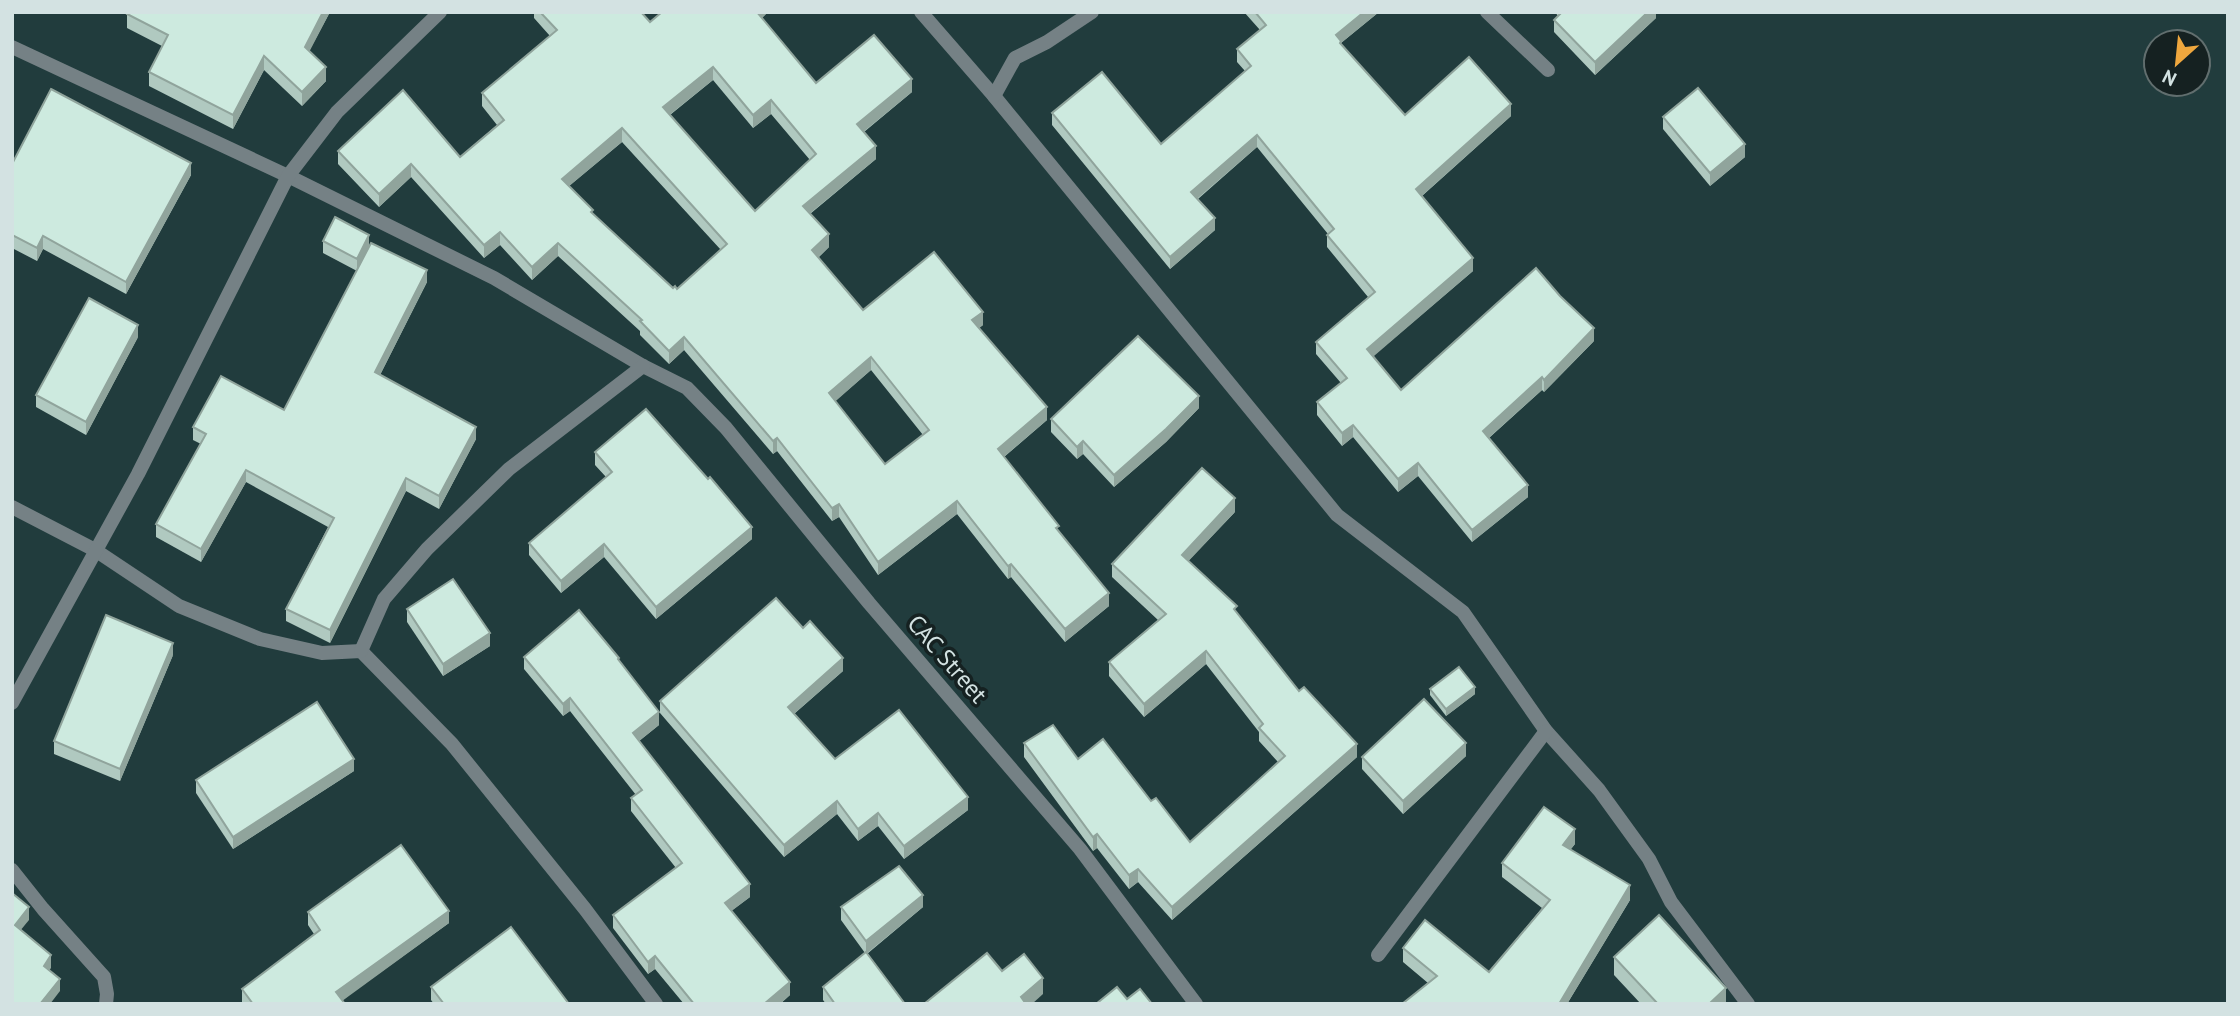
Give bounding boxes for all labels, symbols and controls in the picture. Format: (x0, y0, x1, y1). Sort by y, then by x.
north arrow (2142, 28, 2212, 98)
text: N (2158, 65, 2180, 92)
street label: CAC Street (901, 608, 994, 709)

